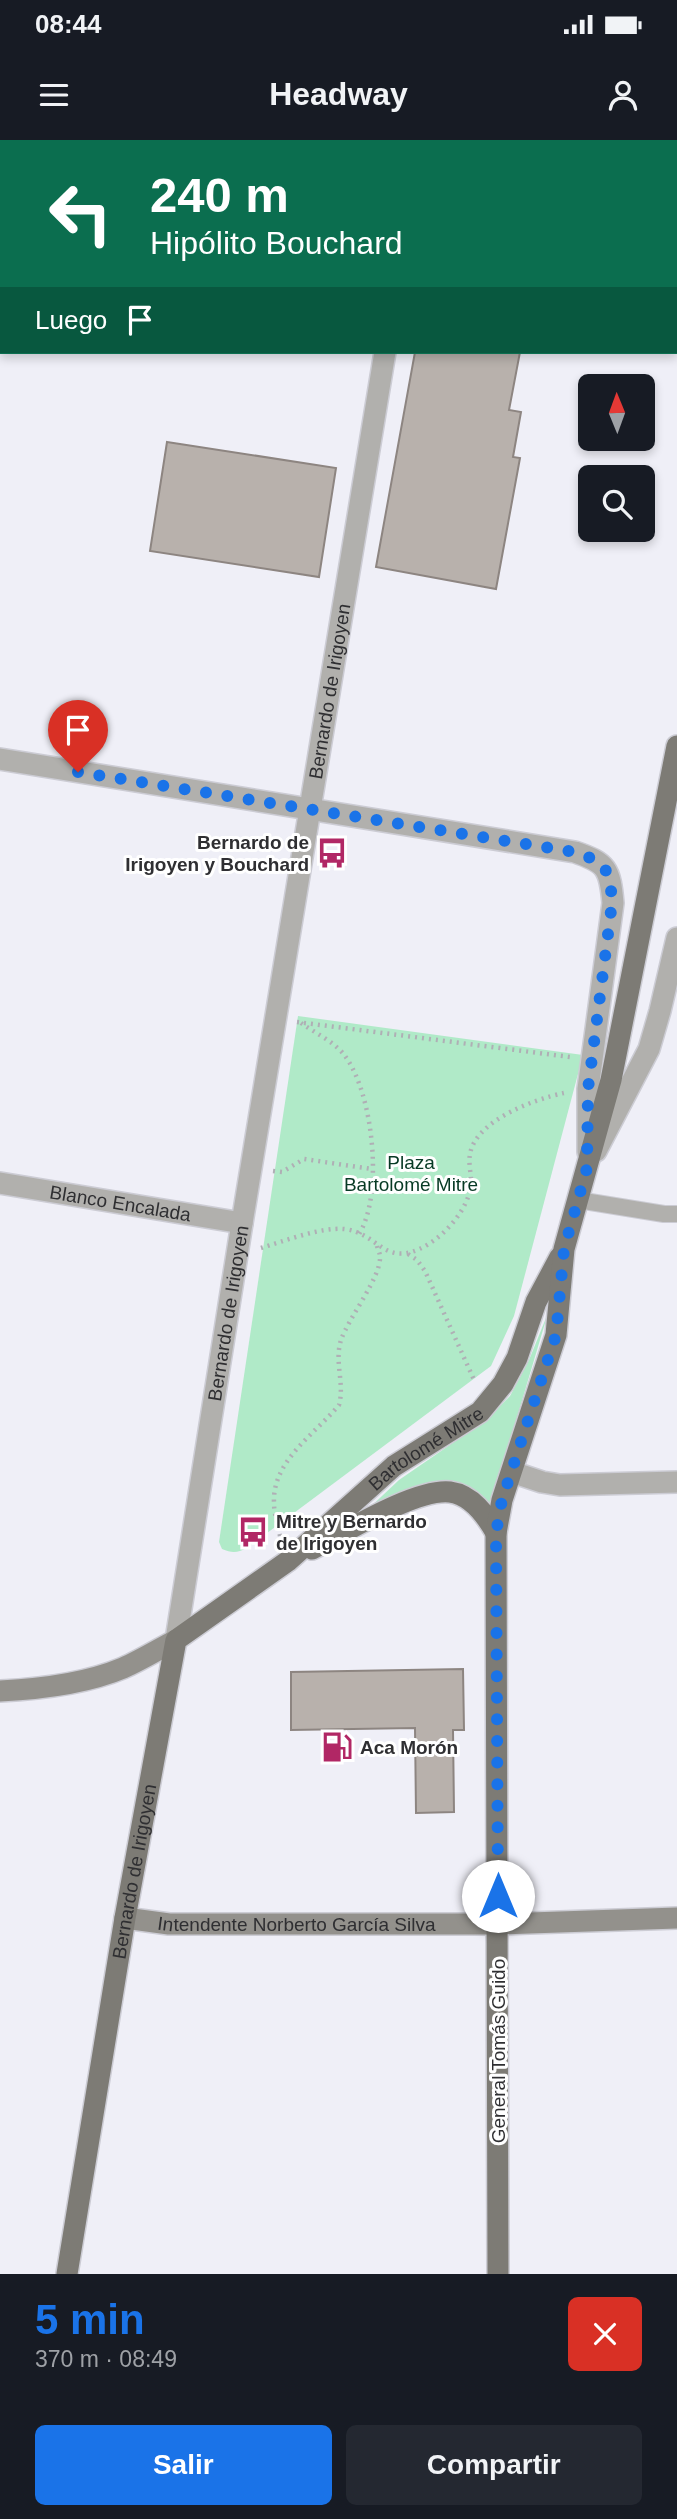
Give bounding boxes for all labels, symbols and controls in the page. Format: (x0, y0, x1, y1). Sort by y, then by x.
text: 08:44 (35, 9, 102, 39)
icon: menu (35, 76, 73, 114)
text: Headway (269, 76, 408, 112)
icon: person (604, 76, 642, 114)
icon: left (35, 168, 126, 259)
text: 240 m (150, 168, 289, 222)
text: Hipólito Bouchard (150, 225, 403, 261)
icon: arrive (121, 301, 159, 339)
text: Luego (35, 305, 107, 335)
north arrow (578, 374, 654, 452)
map controls (578, 374, 655, 542)
button: search (578, 465, 655, 542)
street label: Bernardo de Irigoyen (305, 602, 355, 781)
pin (48, 700, 108, 772)
icon: arrive (59, 711, 97, 749)
place label: Bernardo de Irigoyen y Bouchard (125, 832, 309, 875)
bus stop icon: Bernardo de Irigoyen y Bouchard (315, 836, 349, 870)
park label: Plaza Bartolomé Mitre (344, 1152, 478, 1195)
street label: Blanco Encalada (48, 1181, 193, 1225)
street label: Bernardo de Irigoyen (204, 1224, 252, 1403)
street label: Bartolomé Mitre (364, 1403, 487, 1495)
place label: Mitre y Bernardo de Irigoyen (276, 1511, 427, 1554)
bus stop icon: Mitre y Bernardo de Irigoyen (236, 1515, 270, 1549)
fuel station icon: Aca Morón (320, 1730, 354, 1764)
place label: Aca Morón (360, 1737, 458, 1758)
street label: Bernardo de Irigoyen (108, 1782, 160, 1961)
position arrow (461, 1859, 535, 1933)
street label: Intendente Norberto García Silva (156, 1913, 436, 1936)
street label: General Tomás Guido (488, 1959, 509, 2143)
text: 5 min (35, 2296, 145, 2343)
button: close (568, 2297, 642, 2371)
text: 370 m · 08:49 (35, 2346, 177, 2372)
button: Salir (35, 2425, 332, 2505)
button: Compartir (346, 2425, 642, 2505)

